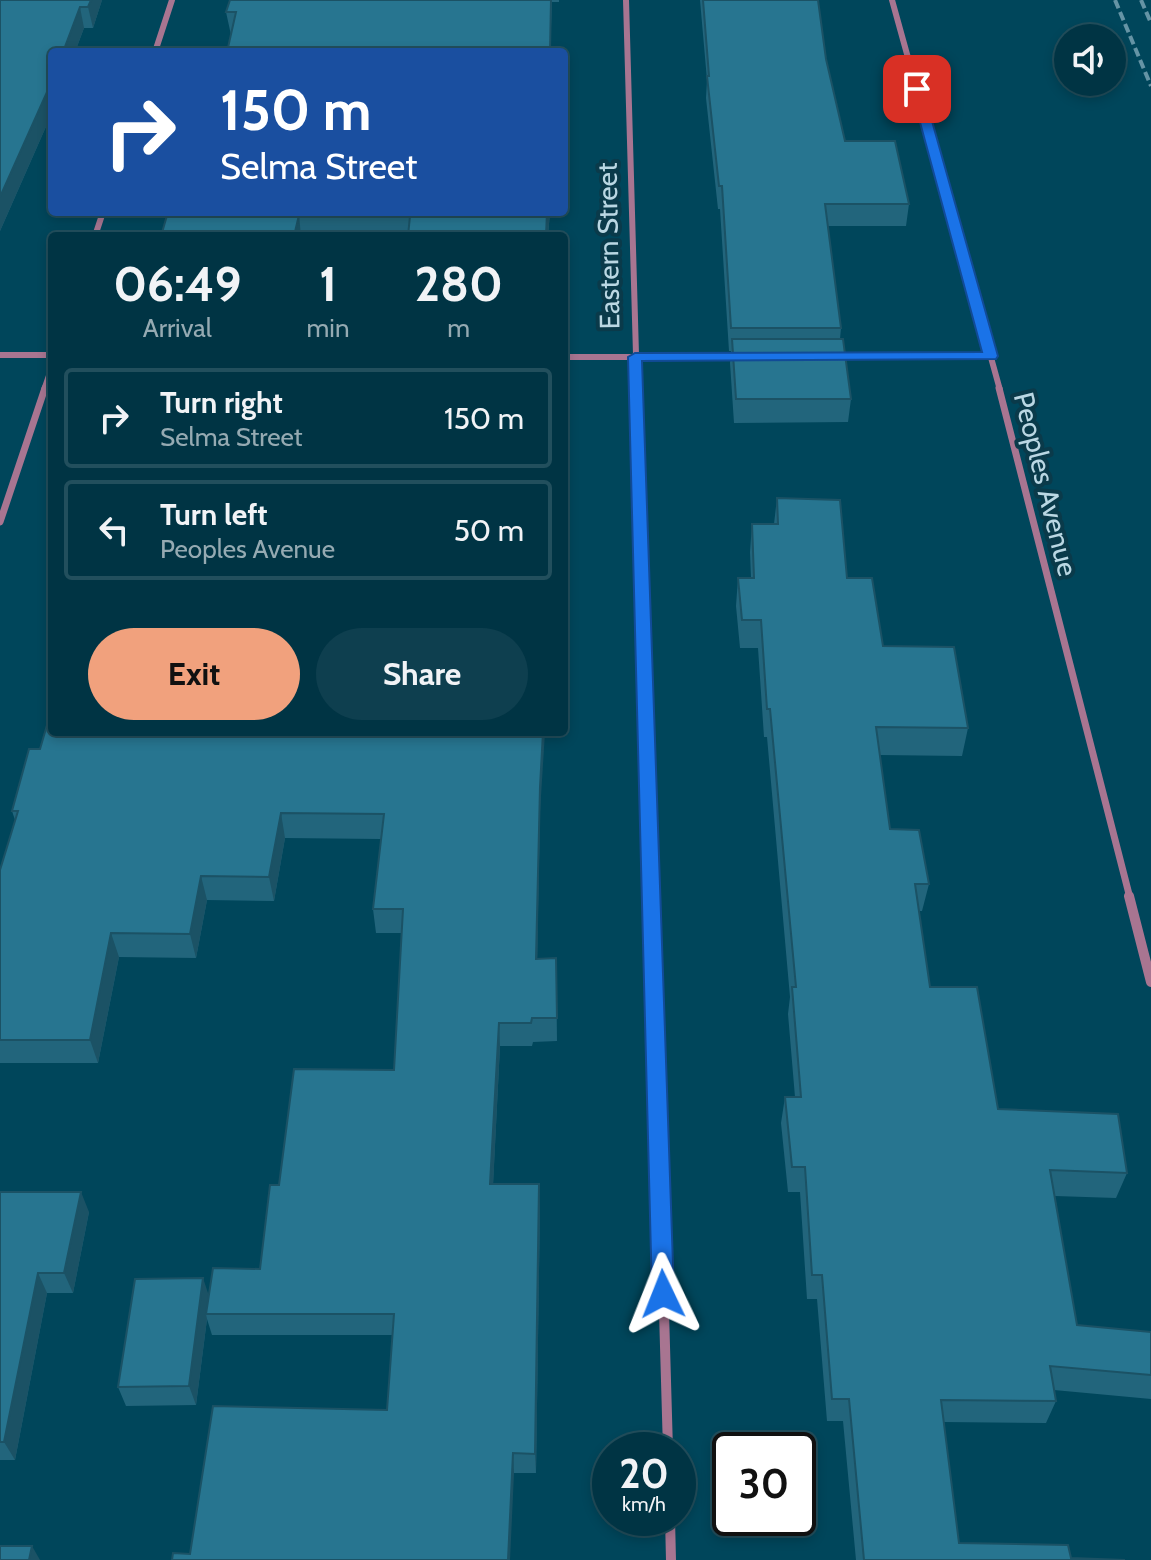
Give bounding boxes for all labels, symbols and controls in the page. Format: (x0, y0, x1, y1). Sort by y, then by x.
map controls (1054, 24, 1126, 96)
button: sound (1054, 24, 1126, 96)
pin (883, 55, 951, 123)
icon: arrive (895, 67, 939, 111)
text: 150 m (220, 76, 372, 144)
icon: right (88, 80, 192, 184)
text: Selma Street (220, 144, 417, 188)
street label: Eastern Street (590, 162, 626, 330)
text: 06:49 (113, 255, 241, 313)
text: 1 (319, 255, 337, 313)
text: 280 (415, 255, 503, 313)
text: Arrival (143, 312, 212, 344)
text: min (307, 312, 349, 344)
text: m (447, 312, 470, 344)
text: Turn right (160, 384, 283, 421)
street label: Peoples Avenue (1007, 388, 1085, 580)
icon: right (92, 396, 136, 440)
text: 150 m (444, 400, 524, 437)
text: Selma Street (160, 421, 303, 453)
text: Turn left (160, 496, 268, 533)
icon: left (92, 508, 136, 552)
text: 50 m (454, 512, 524, 549)
text: Peoples Avenue (160, 533, 335, 565)
button: Exit (88, 628, 300, 720)
button: Share (316, 628, 528, 720)
position arrow (621, 1252, 705, 1336)
speed limit sign: 30 (712, 1432, 816, 1536)
text: 20 (619, 1449, 669, 1498)
text: km/h (622, 1492, 666, 1516)

